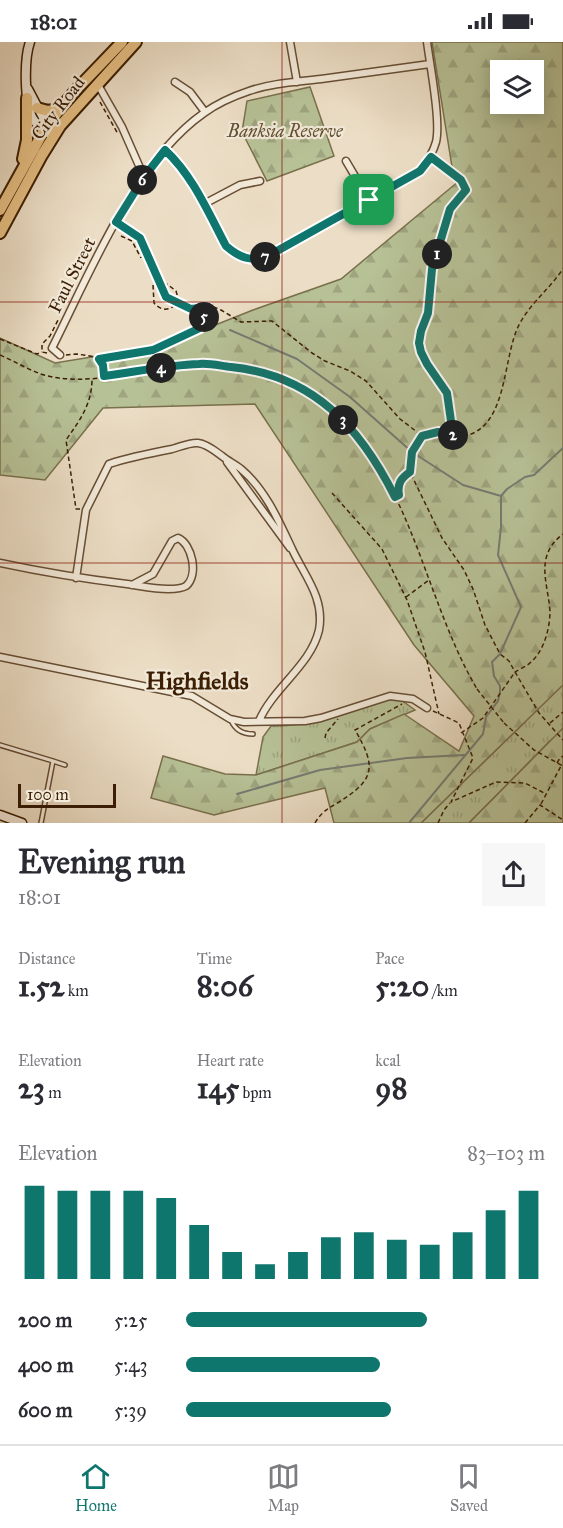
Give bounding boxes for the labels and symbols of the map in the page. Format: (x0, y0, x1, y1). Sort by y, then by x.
street label: City Road (26, 72, 90, 144)
park label: Banksia Reserve (226, 120, 344, 142)
pin: 6 (127, 165, 157, 195)
pin (343, 174, 394, 225)
street label: Faul Street (44, 233, 101, 317)
pin: 1 (422, 239, 452, 269)
pin: 7 (250, 242, 280, 272)
pin: 5 (189, 302, 219, 332)
pin: 4 (146, 353, 176, 383)
pin: 3 (328, 405, 358, 435)
pin: 2 (438, 420, 468, 450)
district label: Highfields (145, 666, 249, 696)
scale bar (18, 781, 116, 808)

